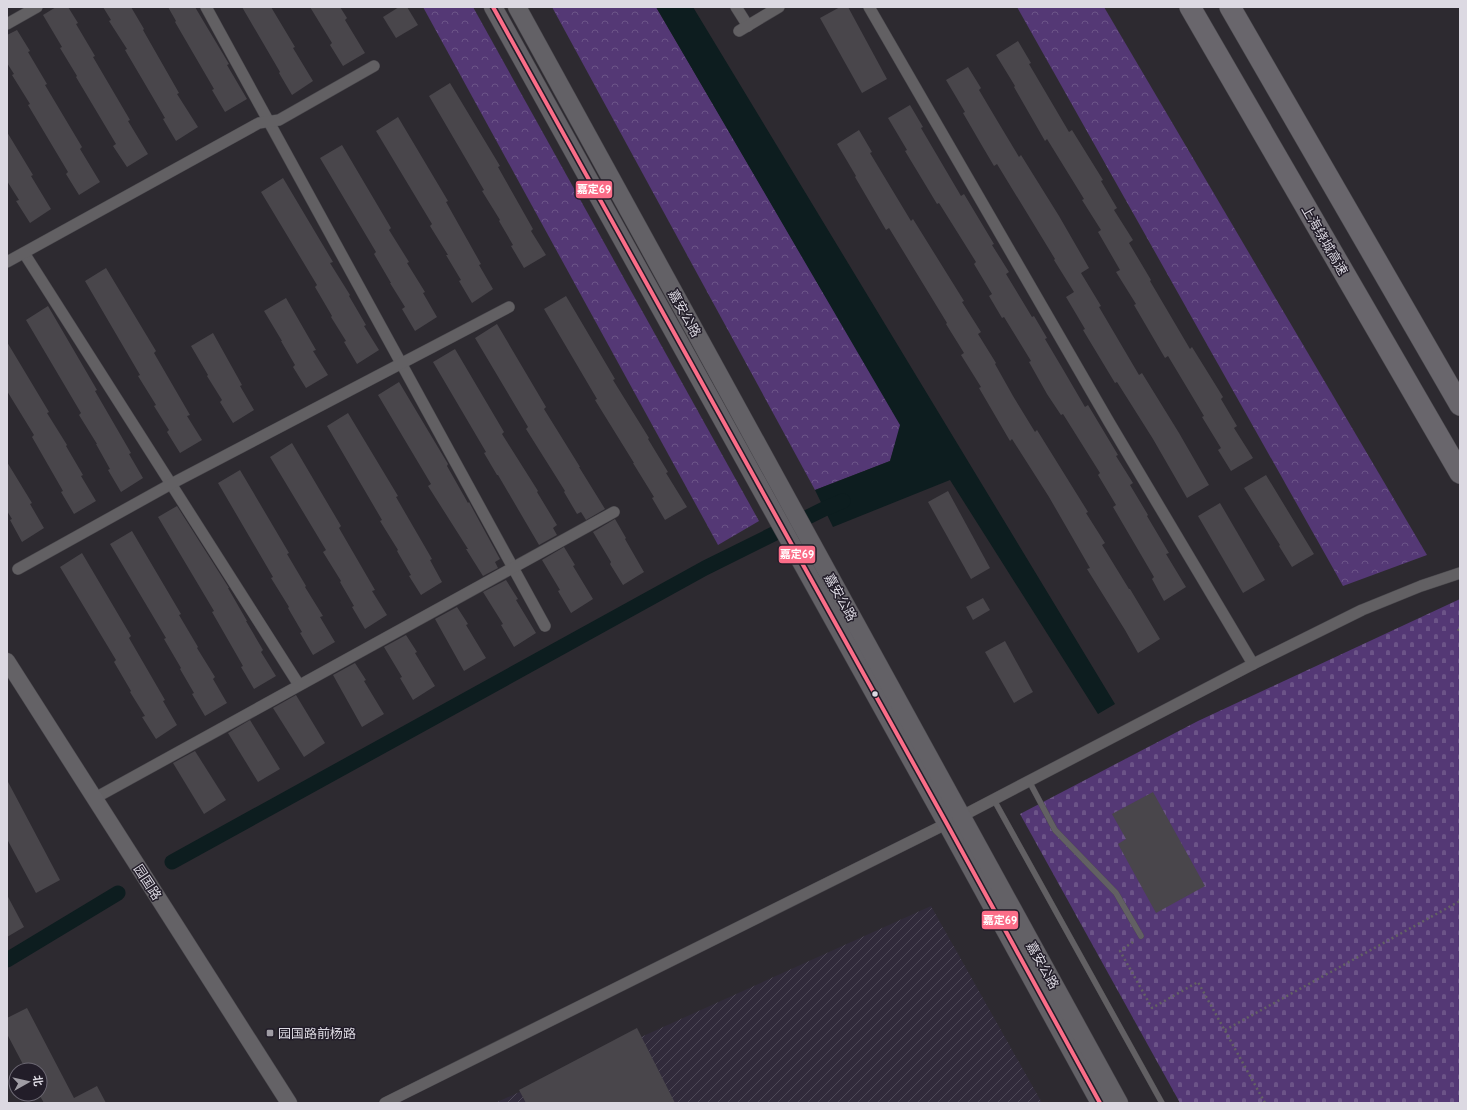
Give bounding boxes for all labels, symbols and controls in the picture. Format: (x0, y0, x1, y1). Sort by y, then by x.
line badge: 嘉定69 (575, 180, 613, 199)
text: 嘉定69 (577, 182, 611, 196)
street label: 上海绕城高速 (1299, 202, 1351, 278)
street label: 嘉安公路 (665, 286, 705, 340)
line badge: 嘉定69 (778, 545, 816, 564)
text: 嘉定69 (780, 547, 814, 561)
street label: 嘉安公路 (821, 570, 861, 624)
unlabelled marker (870, 689, 880, 699)
street label: 园国路 (131, 861, 165, 903)
line badge: 嘉定69 (981, 910, 1019, 930)
text: 嘉定69 (983, 913, 1017, 927)
street label: 嘉安公路 (1023, 938, 1063, 992)
place label: 园国路前杨路 (278, 1025, 356, 1041)
marker: 园国路前杨路 (265, 1028, 275, 1038)
north arrow (8, 1062, 48, 1102)
text: 北 (30, 1074, 46, 1087)

